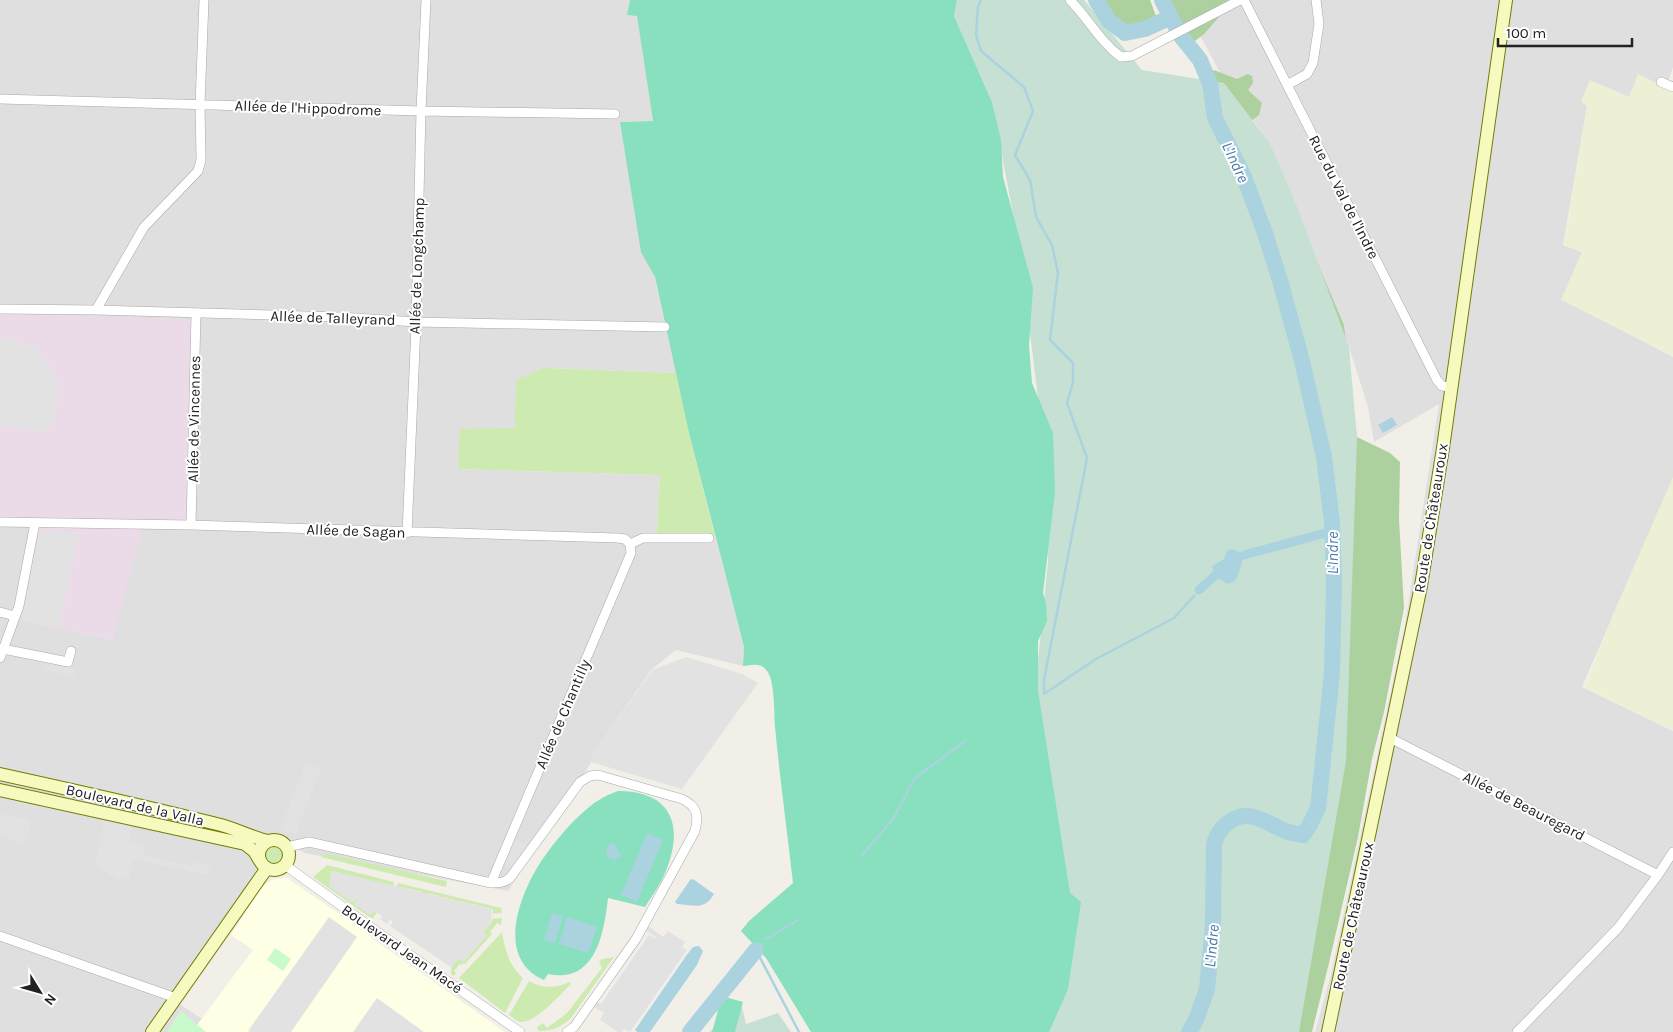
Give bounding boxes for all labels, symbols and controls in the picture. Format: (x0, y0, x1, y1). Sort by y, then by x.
scale bar (1498, 15, 1632, 47)
text: 100 m (1506, 24, 1546, 42)
street label: Allée de l'Hippodrome (234, 96, 382, 120)
street label: Rue du Val de l'Indre (1305, 132, 1383, 262)
water label: L'Indre (1218, 139, 1253, 186)
street label: Allée de Longchamp (406, 197, 428, 335)
street label: Allée de Talleyrand (270, 307, 396, 329)
street label: Allée de Vincennes (184, 355, 204, 483)
street label: Route de Châteauroux (1410, 442, 1452, 594)
street label: Allée de Sagan (306, 520, 406, 542)
water label: L'Indre (1323, 531, 1342, 574)
street label: Allée de Chantilly (532, 657, 594, 771)
street label: Allée de Beauregard (1460, 767, 1588, 845)
street label: Boulevard de la Valla (64, 780, 206, 830)
street label: Route de Châteauroux (1328, 840, 1378, 992)
street label: Boulevard Jean Macé (338, 901, 466, 997)
water label: L'Indre (1200, 923, 1223, 968)
north arrow (15, 967, 65, 1017)
text: N (40, 990, 60, 1009)

